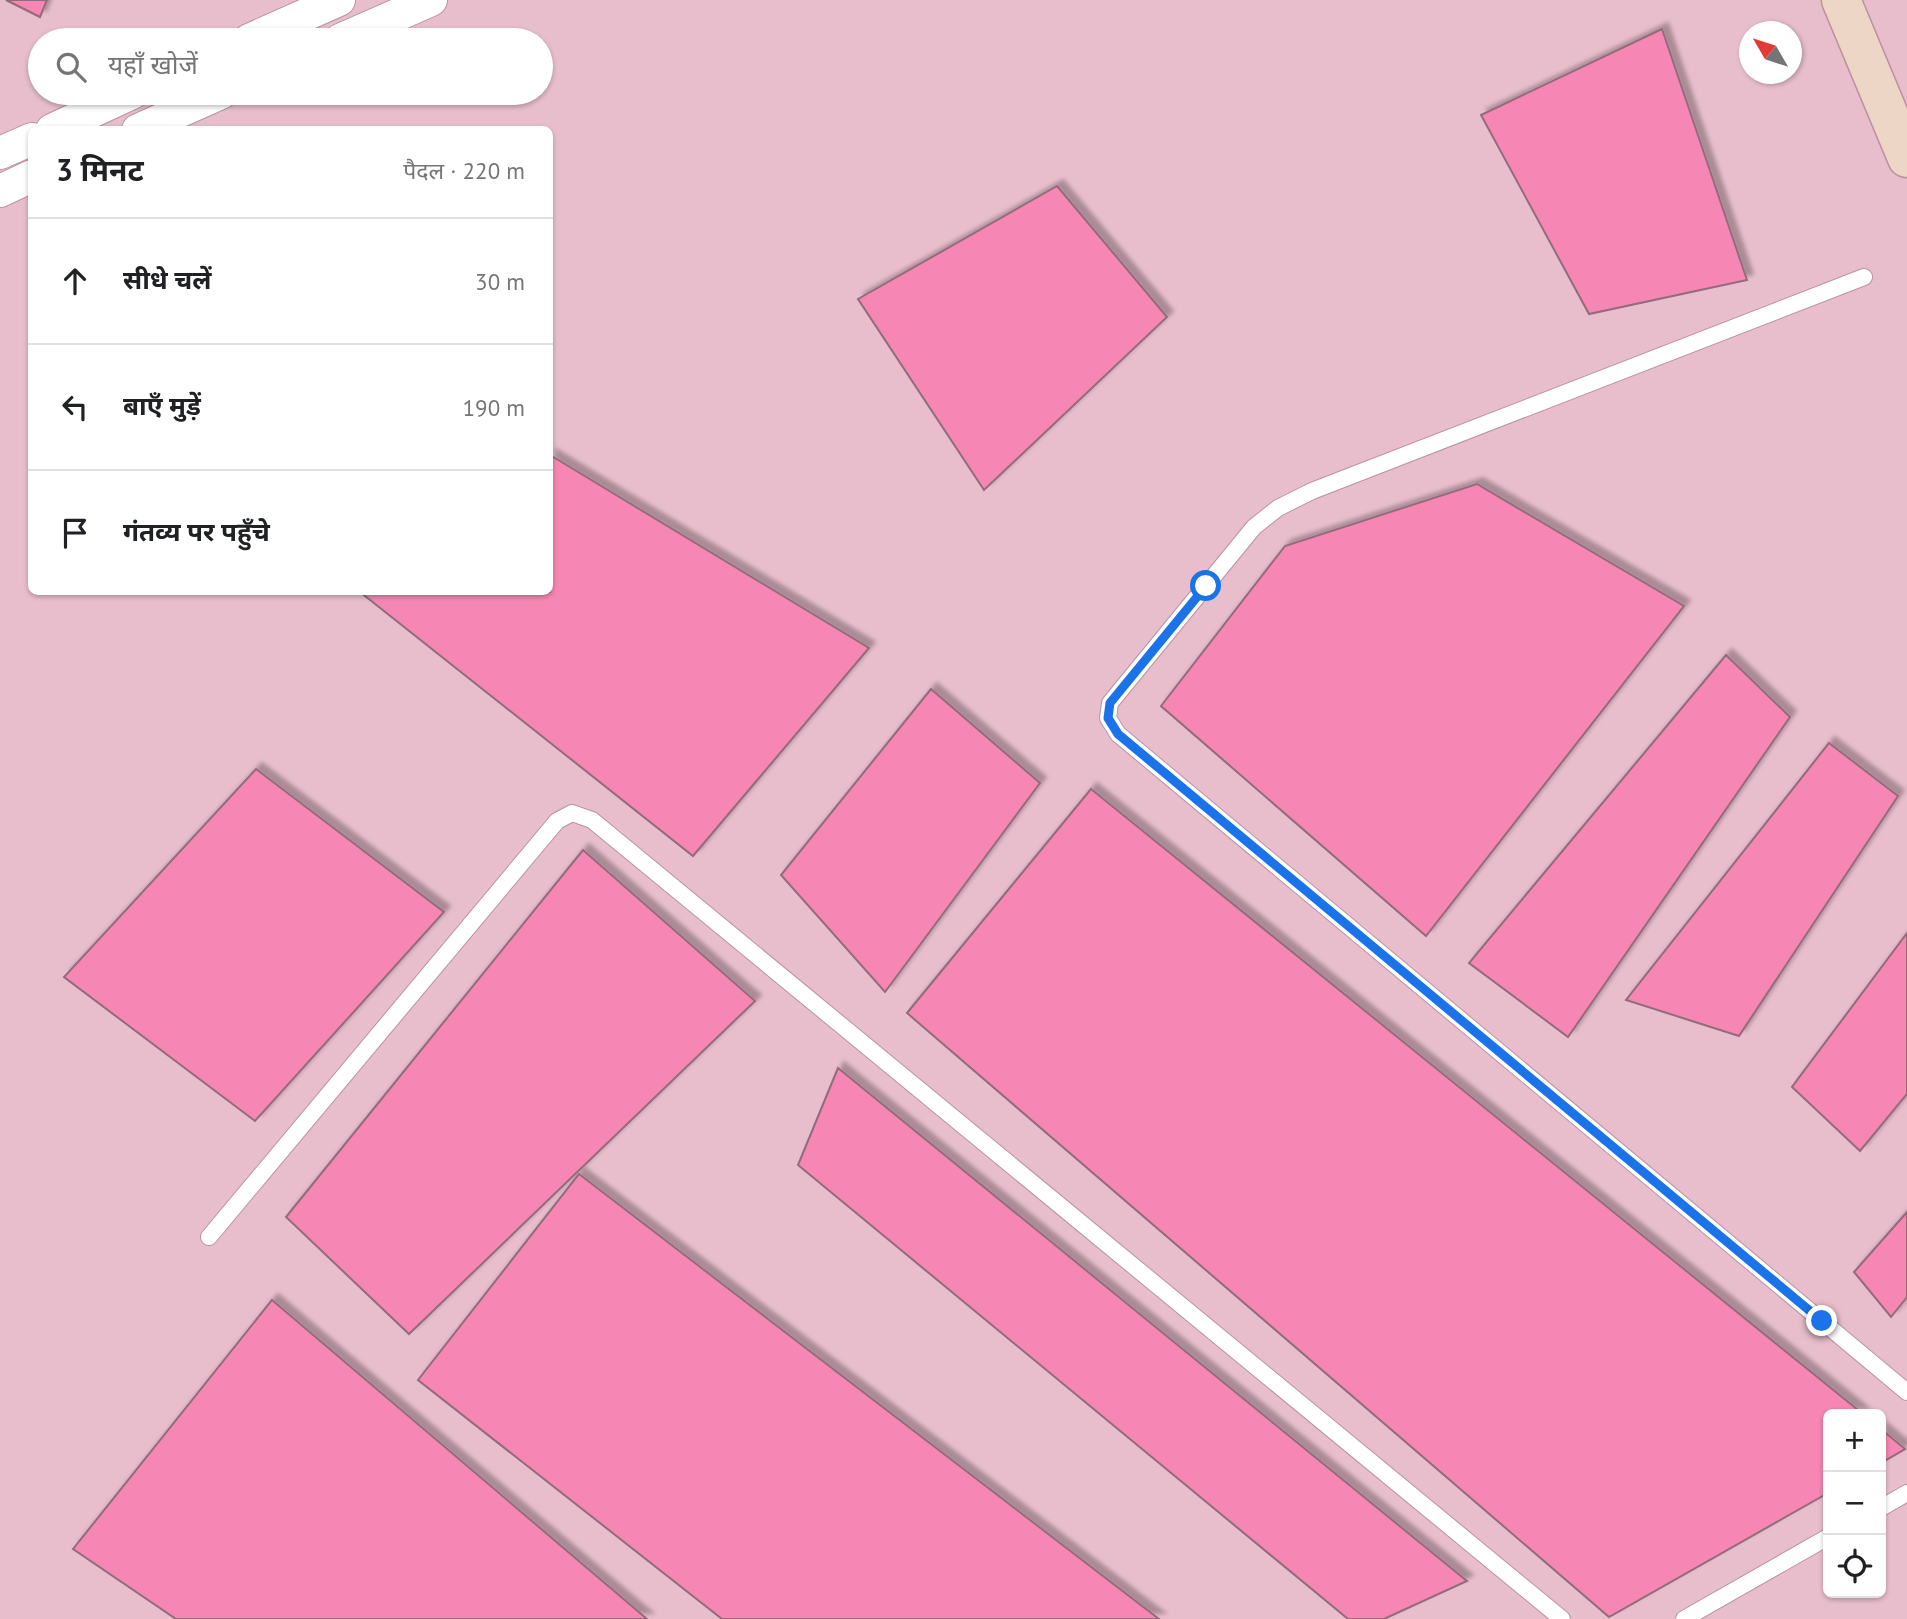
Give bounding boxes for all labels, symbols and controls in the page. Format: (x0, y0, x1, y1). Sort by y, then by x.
north arrow (1739, 21, 1802, 84)
search box (28, 28, 553, 105)
icon: search (52, 48, 90, 86)
text: यहाँ खोजें (108, 48, 198, 81)
text: 3 मिनट (56, 150, 144, 189)
text: पैदल · 220 m (403, 156, 525, 185)
icon: ahead (56, 262, 94, 300)
text: सीधे चलें (123, 263, 212, 296)
text: 30 m (475, 267, 525, 296)
icon: left (56, 388, 94, 426)
text: बाएँ मुड़ें (123, 389, 201, 422)
text: 190 m (463, 393, 525, 422)
icon: arrive (56, 514, 94, 552)
text: गंतव्य पर पहुँचे (123, 515, 270, 548)
route start (1190, 570, 1221, 601)
route end (1806, 1305, 1837, 1336)
map controls (1823, 1409, 1886, 1598)
button: + (1823, 1409, 1886, 1472)
button: − (1823, 1472, 1886, 1535)
button: locate (1823, 1535, 1886, 1598)

